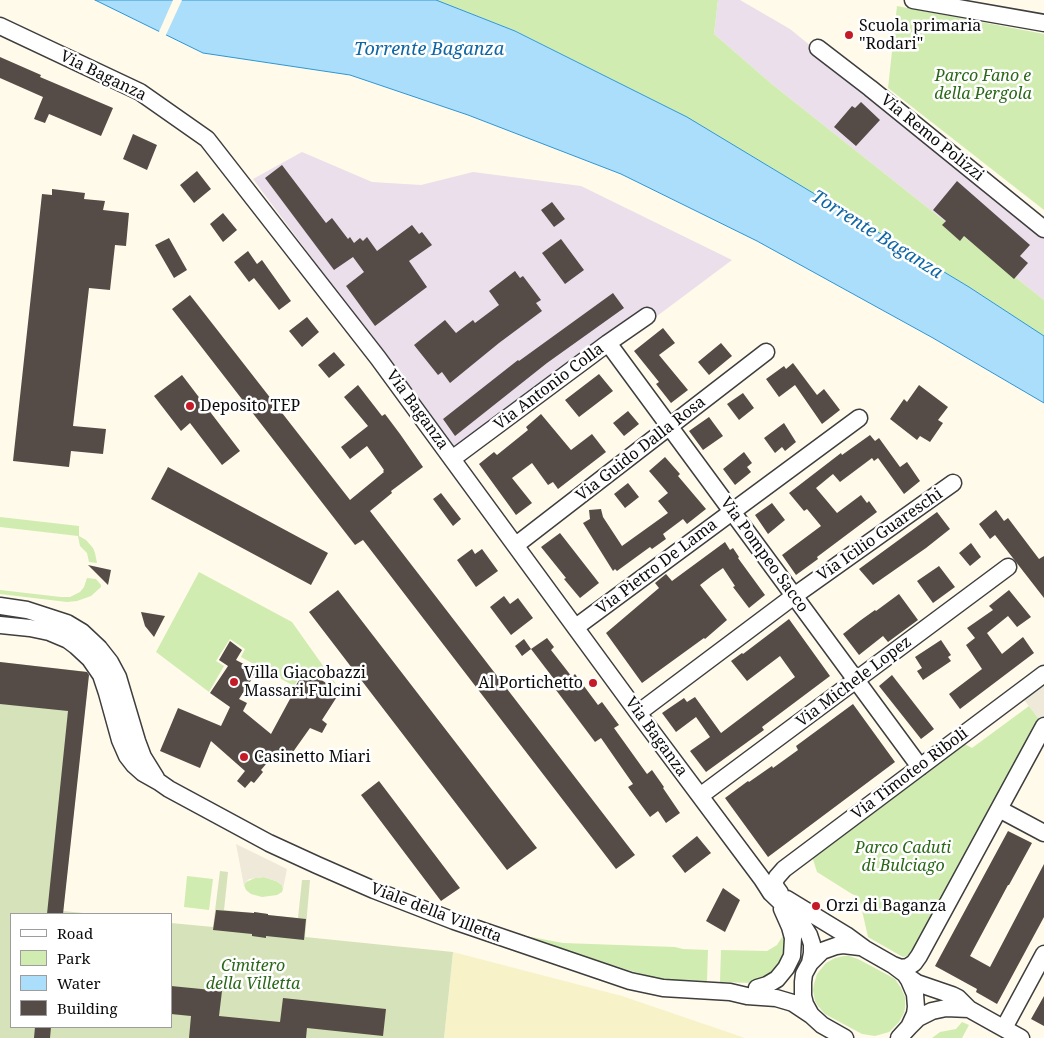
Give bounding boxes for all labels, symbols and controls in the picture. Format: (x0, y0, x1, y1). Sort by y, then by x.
place label: Scuola primaria "Rodari" (859, 16, 981, 54)
marker: Scuola primaria "Rodari" (843, 29, 855, 41)
water label: Torrente Baganza (354, 39, 504, 61)
street label: Via Baganza (57, 47, 149, 105)
park label: Parco Fano e della Pergola (934, 66, 1032, 104)
street label: Via Remo Polizzi (877, 91, 987, 185)
water label: Torrente Baganza (808, 186, 946, 284)
street label: Via Antonio Colla (490, 340, 608, 434)
street label: Via Baganza (382, 366, 452, 454)
street label: Via Guido Dalla Rosa (573, 393, 709, 505)
place label: Deposito TEP (200, 396, 300, 416)
marker: Deposito TEP (184, 400, 196, 412)
street label: Via Icilio Guareschi (814, 485, 946, 585)
street label: Via Pompeo Sacco (716, 494, 812, 616)
street label: Via Pietro De Lama (593, 515, 721, 619)
street label: Via Michele Lopez (793, 632, 915, 732)
place label: Villa Giacobazzi Massari Fulcini (244, 663, 366, 701)
place label: Al Portichetto (478, 673, 583, 693)
marker: Villa Giacobazzi Massari Fulcini (228, 676, 240, 688)
marker: Al Portichetto (587, 677, 599, 689)
street label: Via Baganza (621, 693, 691, 781)
street label: Via Timoteo Riboli (848, 724, 972, 824)
place label: Casinetto Miari (254, 747, 370, 767)
marker: Casinetto Miari (238, 751, 250, 763)
park label: Parco Caduti di Bulciago (855, 838, 951, 876)
street label: Viale della Villetta (368, 879, 504, 947)
place label: Orzi di Baganza (826, 896, 947, 916)
marker: Orzi di Baganza (810, 900, 822, 912)
legend (10, 913, 172, 1028)
text: Road (57, 923, 93, 943)
text: Park (57, 948, 90, 968)
park label: Cimitero della Villetta (206, 956, 300, 994)
text: Water (57, 973, 100, 993)
text: Building (57, 998, 118, 1018)

